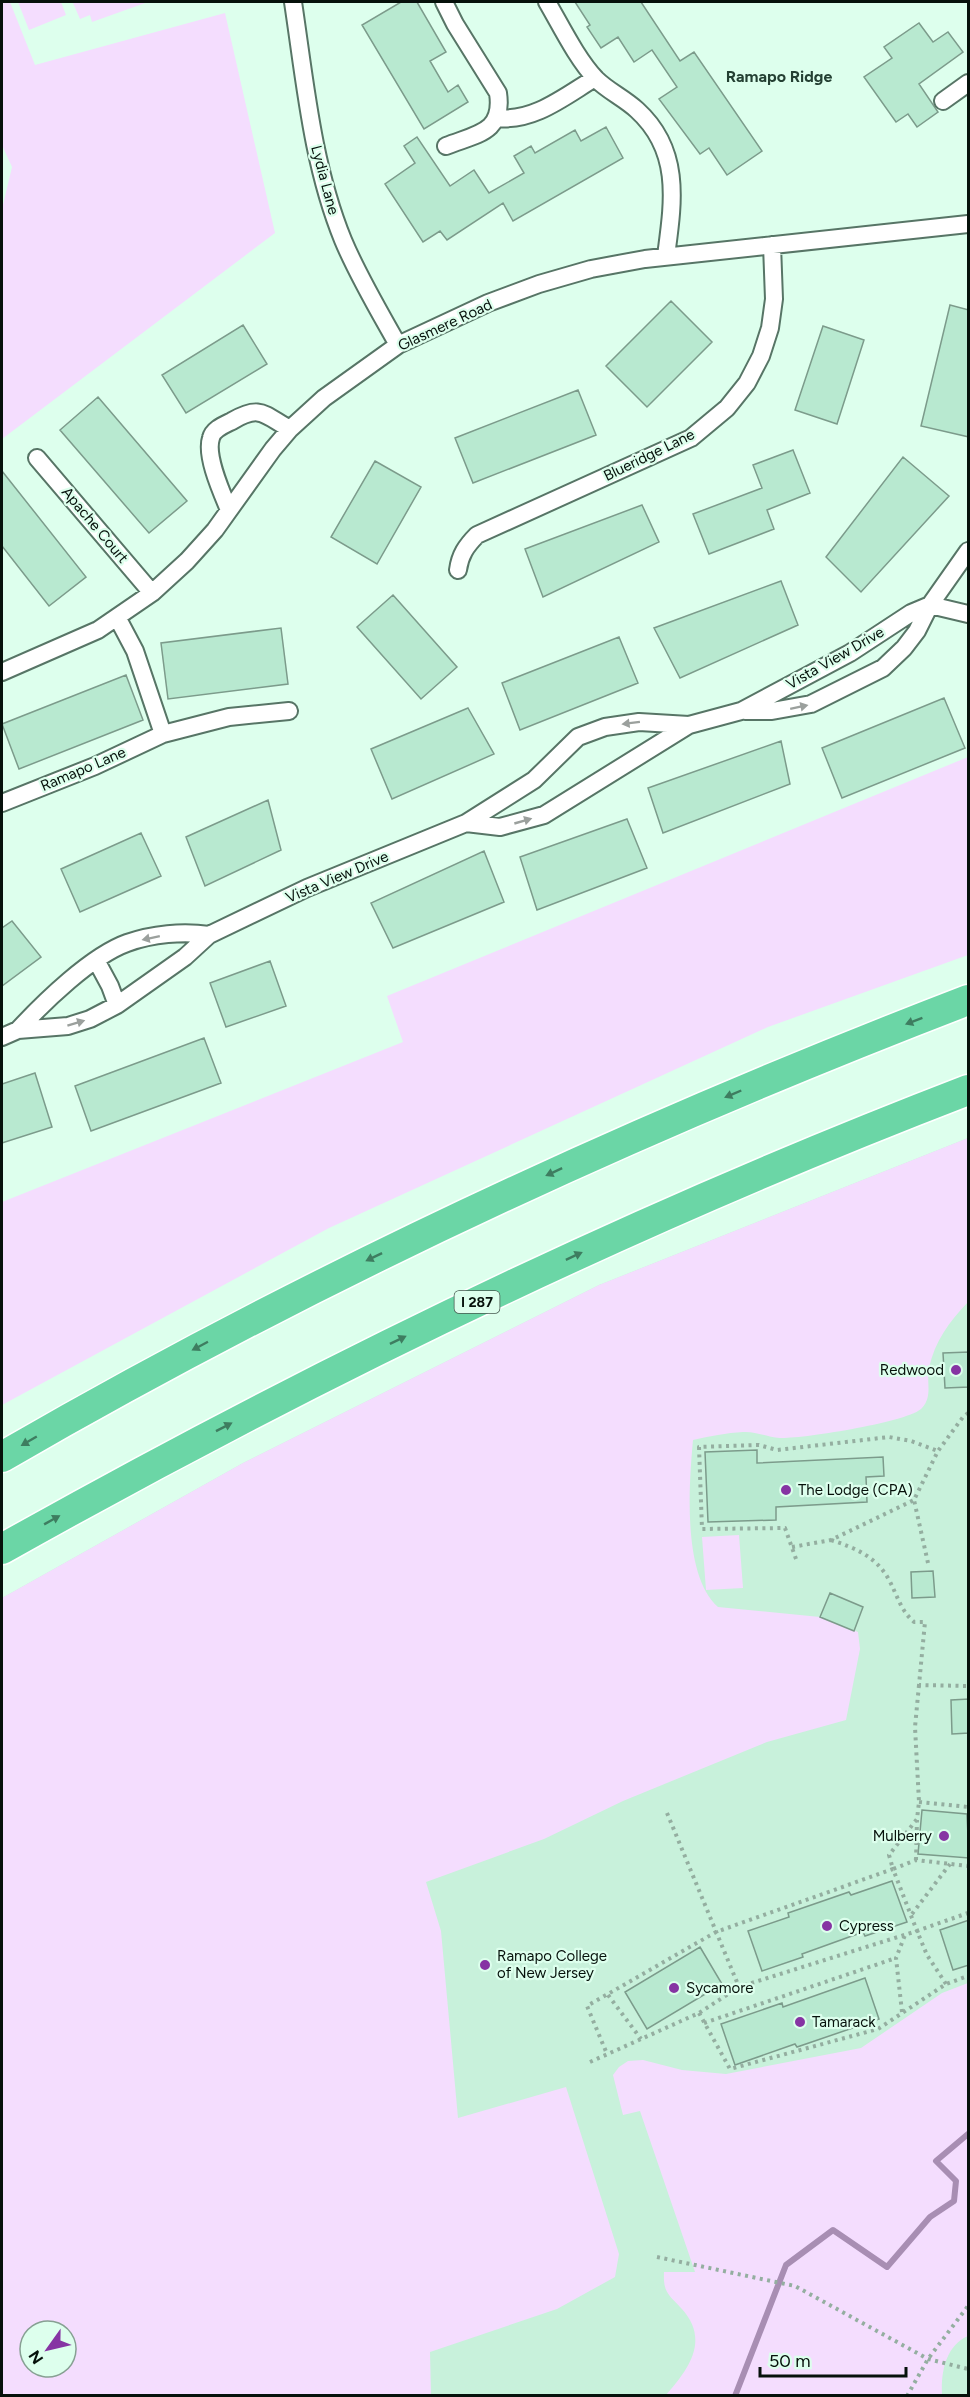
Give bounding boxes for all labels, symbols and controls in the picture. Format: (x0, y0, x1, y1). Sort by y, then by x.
district label: Ramapo Ridge (726, 67, 832, 86)
street label: Lydia Lane (307, 143, 343, 217)
street label: Glasmere Road (395, 295, 495, 355)
street label: Blueridge Lane (601, 425, 697, 485)
street label: Apache Court (58, 483, 132, 567)
street label: Vista View Drive (783, 623, 887, 693)
one-way arrow (790, 701, 808, 711)
one-way arrow (621, 718, 640, 728)
street label: Ramapo Lane (38, 743, 128, 795)
one-way arrow (514, 816, 532, 825)
street label: Vista View Drive (283, 847, 391, 907)
one-way arrow (142, 934, 161, 943)
one-way arrow (905, 1016, 923, 1026)
one-way arrow (67, 1018, 85, 1027)
one-way arrow (724, 1090, 742, 1099)
one-way arrow (546, 1167, 563, 1176)
one-way arrow (566, 1251, 584, 1261)
one-way arrow (365, 1253, 382, 1262)
road number: I 287 (454, 1291, 500, 1313)
one-way arrow (390, 1335, 407, 1344)
one-way arrow (191, 1341, 208, 1351)
place label: Redwood (880, 1361, 944, 1379)
marker: Redwood (949, 1363, 963, 1377)
one-way arrow (216, 1422, 233, 1432)
one-way arrow (21, 1435, 38, 1445)
place label: The Lodge (CPA) (798, 1481, 913, 1499)
marker: The Lodge (CPA) (779, 1483, 793, 1497)
one-way arrow (44, 1515, 61, 1525)
place label: Mulberry (873, 1827, 932, 1845)
marker: Mulberry (937, 1829, 951, 1843)
place label: Cypress (839, 1917, 894, 1935)
marker: Cypress (820, 1919, 834, 1933)
place label: Ramapo College of New Jersey (497, 1947, 607, 1982)
marker: Ramapo College of New Jersey (478, 1958, 492, 1972)
place label: Sycamore (686, 1979, 753, 1997)
marker: Sycamore (667, 1981, 681, 1995)
place label: Tamarack (812, 2013, 876, 2031)
marker: Tamarack (793, 2015, 807, 2029)
north arrow (18, 2319, 78, 2379)
scale bar (760, 2340, 906, 2378)
text: N (25, 2347, 47, 2368)
text: 50 m (769, 2350, 811, 2372)

